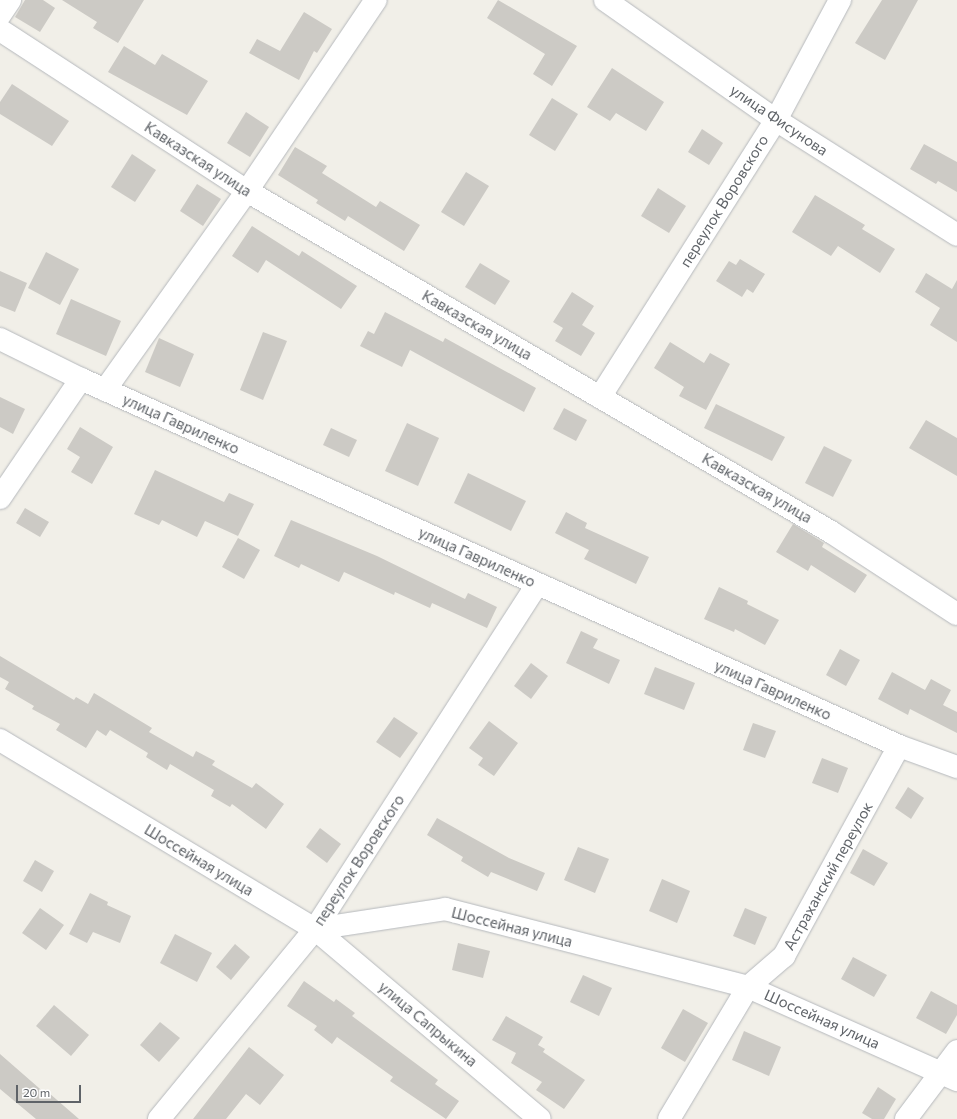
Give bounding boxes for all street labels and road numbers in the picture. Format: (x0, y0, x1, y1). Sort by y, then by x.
street label: улица Фисунова (727, 81, 831, 159)
street label: Кавказская улица (141, 118, 255, 200)
street label: переулок Воровского (676, 132, 772, 270)
street label: Кавказская улица (419, 286, 535, 364)
street label: улица Гавриленко (120, 390, 242, 458)
street label: Кавказская улица (699, 449, 815, 527)
street label: улица Гавриленко (416, 523, 538, 591)
street label: улица Гавриленко (712, 656, 834, 724)
street label: переулок Воровского (310, 791, 408, 929)
street label: Астраханский переулок (780, 799, 876, 953)
street label: Шоссейная улица (141, 820, 257, 900)
street label: Шоссейная улица (450, 903, 574, 951)
street label: улица Сапрыкина (375, 978, 481, 1070)
street label: Шоссейная улица (762, 986, 882, 1052)

